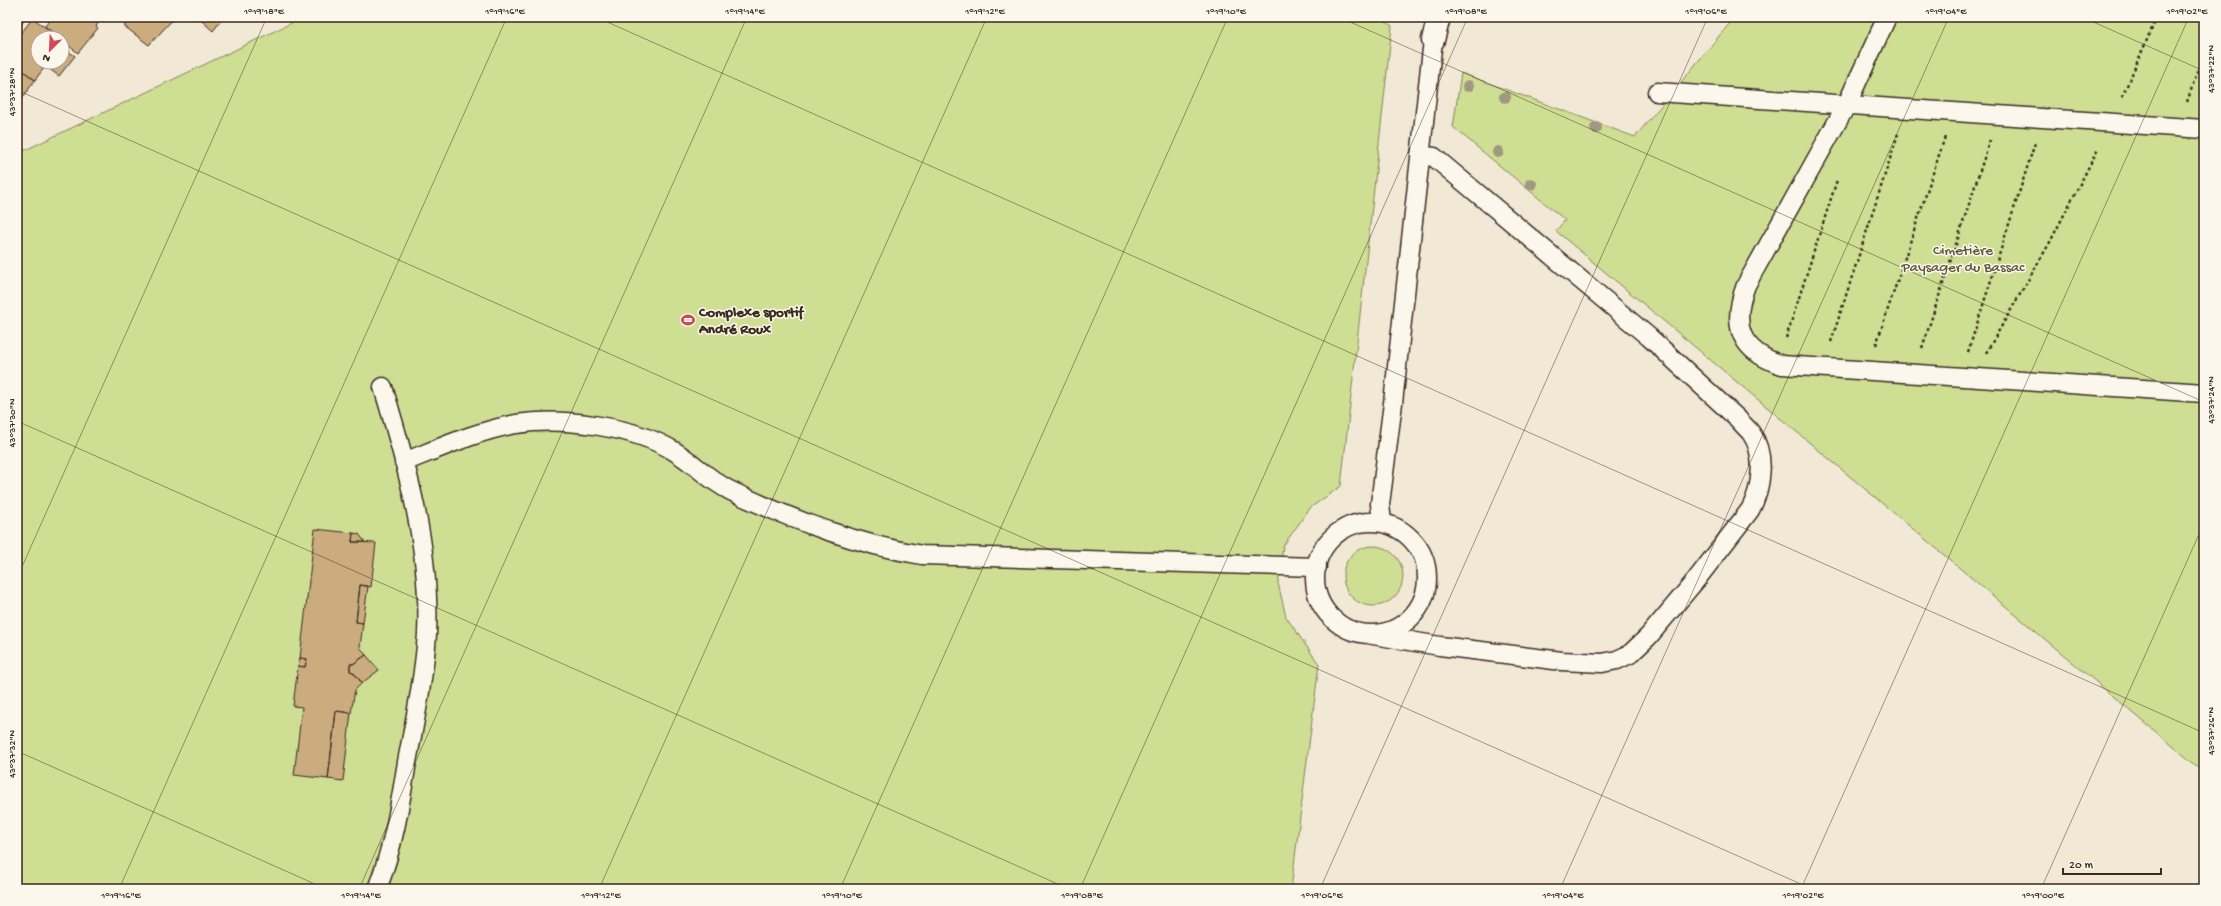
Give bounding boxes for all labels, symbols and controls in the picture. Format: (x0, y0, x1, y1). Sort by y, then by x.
text: 1°19'18"E (243, 6, 285, 18)
text: 1°19'16"E (484, 6, 526, 18)
text: 1°19'14"E (724, 6, 765, 18)
text: 1°19'12"E (964, 6, 1005, 18)
text: 1°19'10"E (1205, 6, 1247, 18)
text: 1°19'08"E (1444, 6, 1488, 18)
text: 1°19'06"E (1684, 6, 1727, 18)
text: 1°19'04"E (1925, 6, 1967, 18)
text: 1°19'02"E (2165, 6, 2208, 18)
north arrow (30, 30, 70, 70)
text: 43°37'22"N (2206, 45, 2218, 93)
text: N (41, 50, 52, 64)
text: 43°37'28"N (7, 67, 19, 116)
park label: Cimetière Paysager du Bassac (1901, 242, 2025, 277)
place label: Complexe sportif André Roux (698, 304, 805, 339)
sports icon: Complexe sportif André Roux (680, 312, 696, 328)
text: 43°37'24"N (2206, 376, 2218, 424)
text: 43°37'30"N (7, 398, 19, 447)
text: 43°37'26"N (2206, 707, 2218, 755)
text: 43°37'32"N (7, 729, 19, 778)
scale bar (2063, 850, 2161, 876)
text: 20 m (2069, 859, 2094, 873)
text: 1°19'16"E (100, 890, 142, 902)
text: 1°19'14"E (340, 890, 381, 902)
text: 1°19'12"E (580, 890, 621, 902)
text: 1°19'10"E (821, 890, 863, 902)
text: 1°19'08"E (1060, 890, 1104, 902)
text: 1°19'06"E (1300, 890, 1343, 902)
text: 1°19'04"E (1542, 890, 1584, 902)
text: 1°19'02"E (1781, 890, 1824, 902)
text: 1°19'00"E (2021, 890, 2065, 902)

